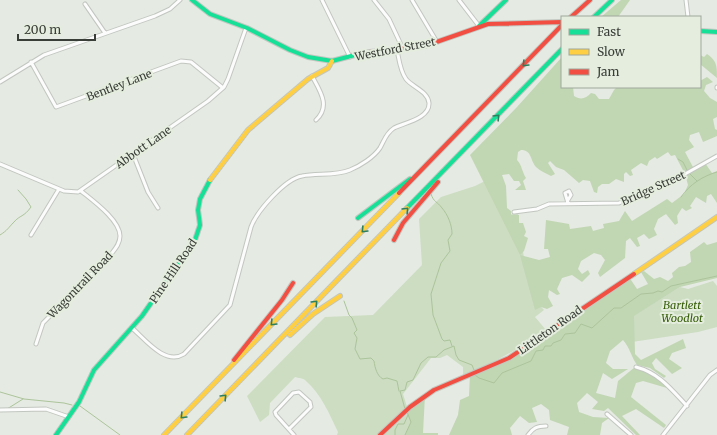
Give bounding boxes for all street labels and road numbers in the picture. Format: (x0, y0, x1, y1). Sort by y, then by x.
street label: Westford Street (353, 34, 437, 64)
street label: Bentley Lane (84, 66, 154, 104)
street label: Abbott Lane (112, 123, 174, 172)
street label: Bridge Street (619, 167, 688, 208)
street label: Pine Hill Road (146, 236, 200, 306)
street label: Wagontrail Road (44, 248, 116, 322)
street label: Littleton Road (515, 303, 585, 357)

